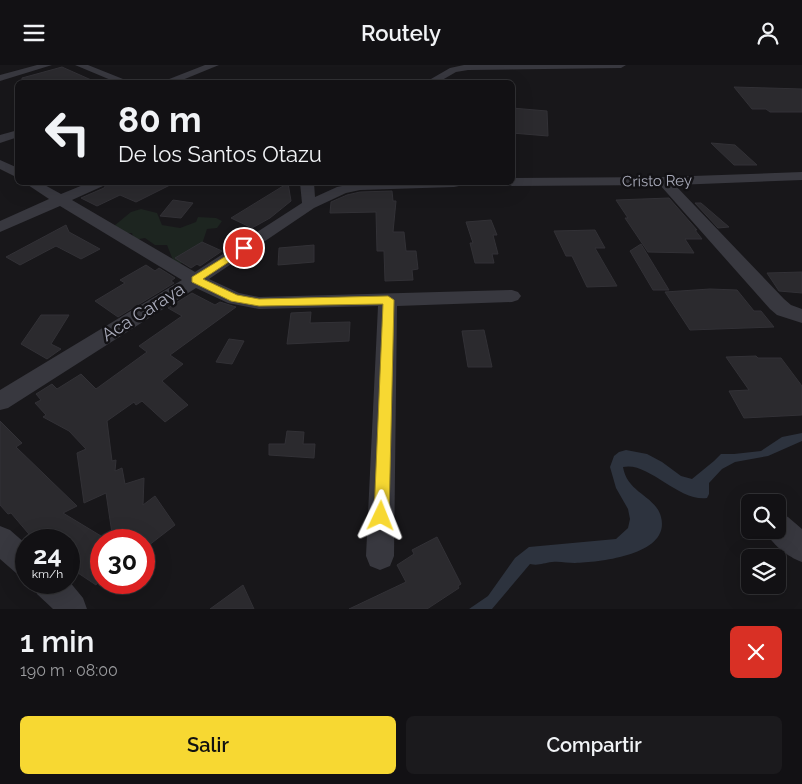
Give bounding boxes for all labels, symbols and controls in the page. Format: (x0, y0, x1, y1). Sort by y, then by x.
icon: menu (20, 19, 48, 47)
icon: person (754, 19, 782, 47)
text: Routely (361, 20, 441, 46)
text: 80 m (118, 99, 202, 140)
icon: left (35, 100, 100, 165)
text: De los Santos Otazu (118, 141, 322, 167)
street label: Cristo Rey (622, 171, 692, 191)
pin (223, 227, 265, 269)
icon: arrive (230, 234, 258, 262)
street label: Aca Caraya (98, 278, 188, 345)
position arrow (354, 489, 406, 541)
map controls (741, 494, 786, 594)
button: search (741, 494, 786, 539)
speed limit sign: 30 (90, 529, 155, 594)
text: 24 (33, 540, 62, 570)
button: layers (741, 549, 786, 594)
text: km/h (32, 567, 63, 581)
text: 1 min (20, 624, 95, 659)
button: close (730, 626, 782, 678)
text: 190 m · 08:00 (20, 661, 118, 680)
button: Salir (20, 716, 396, 774)
button: Compartir (406, 716, 782, 774)

